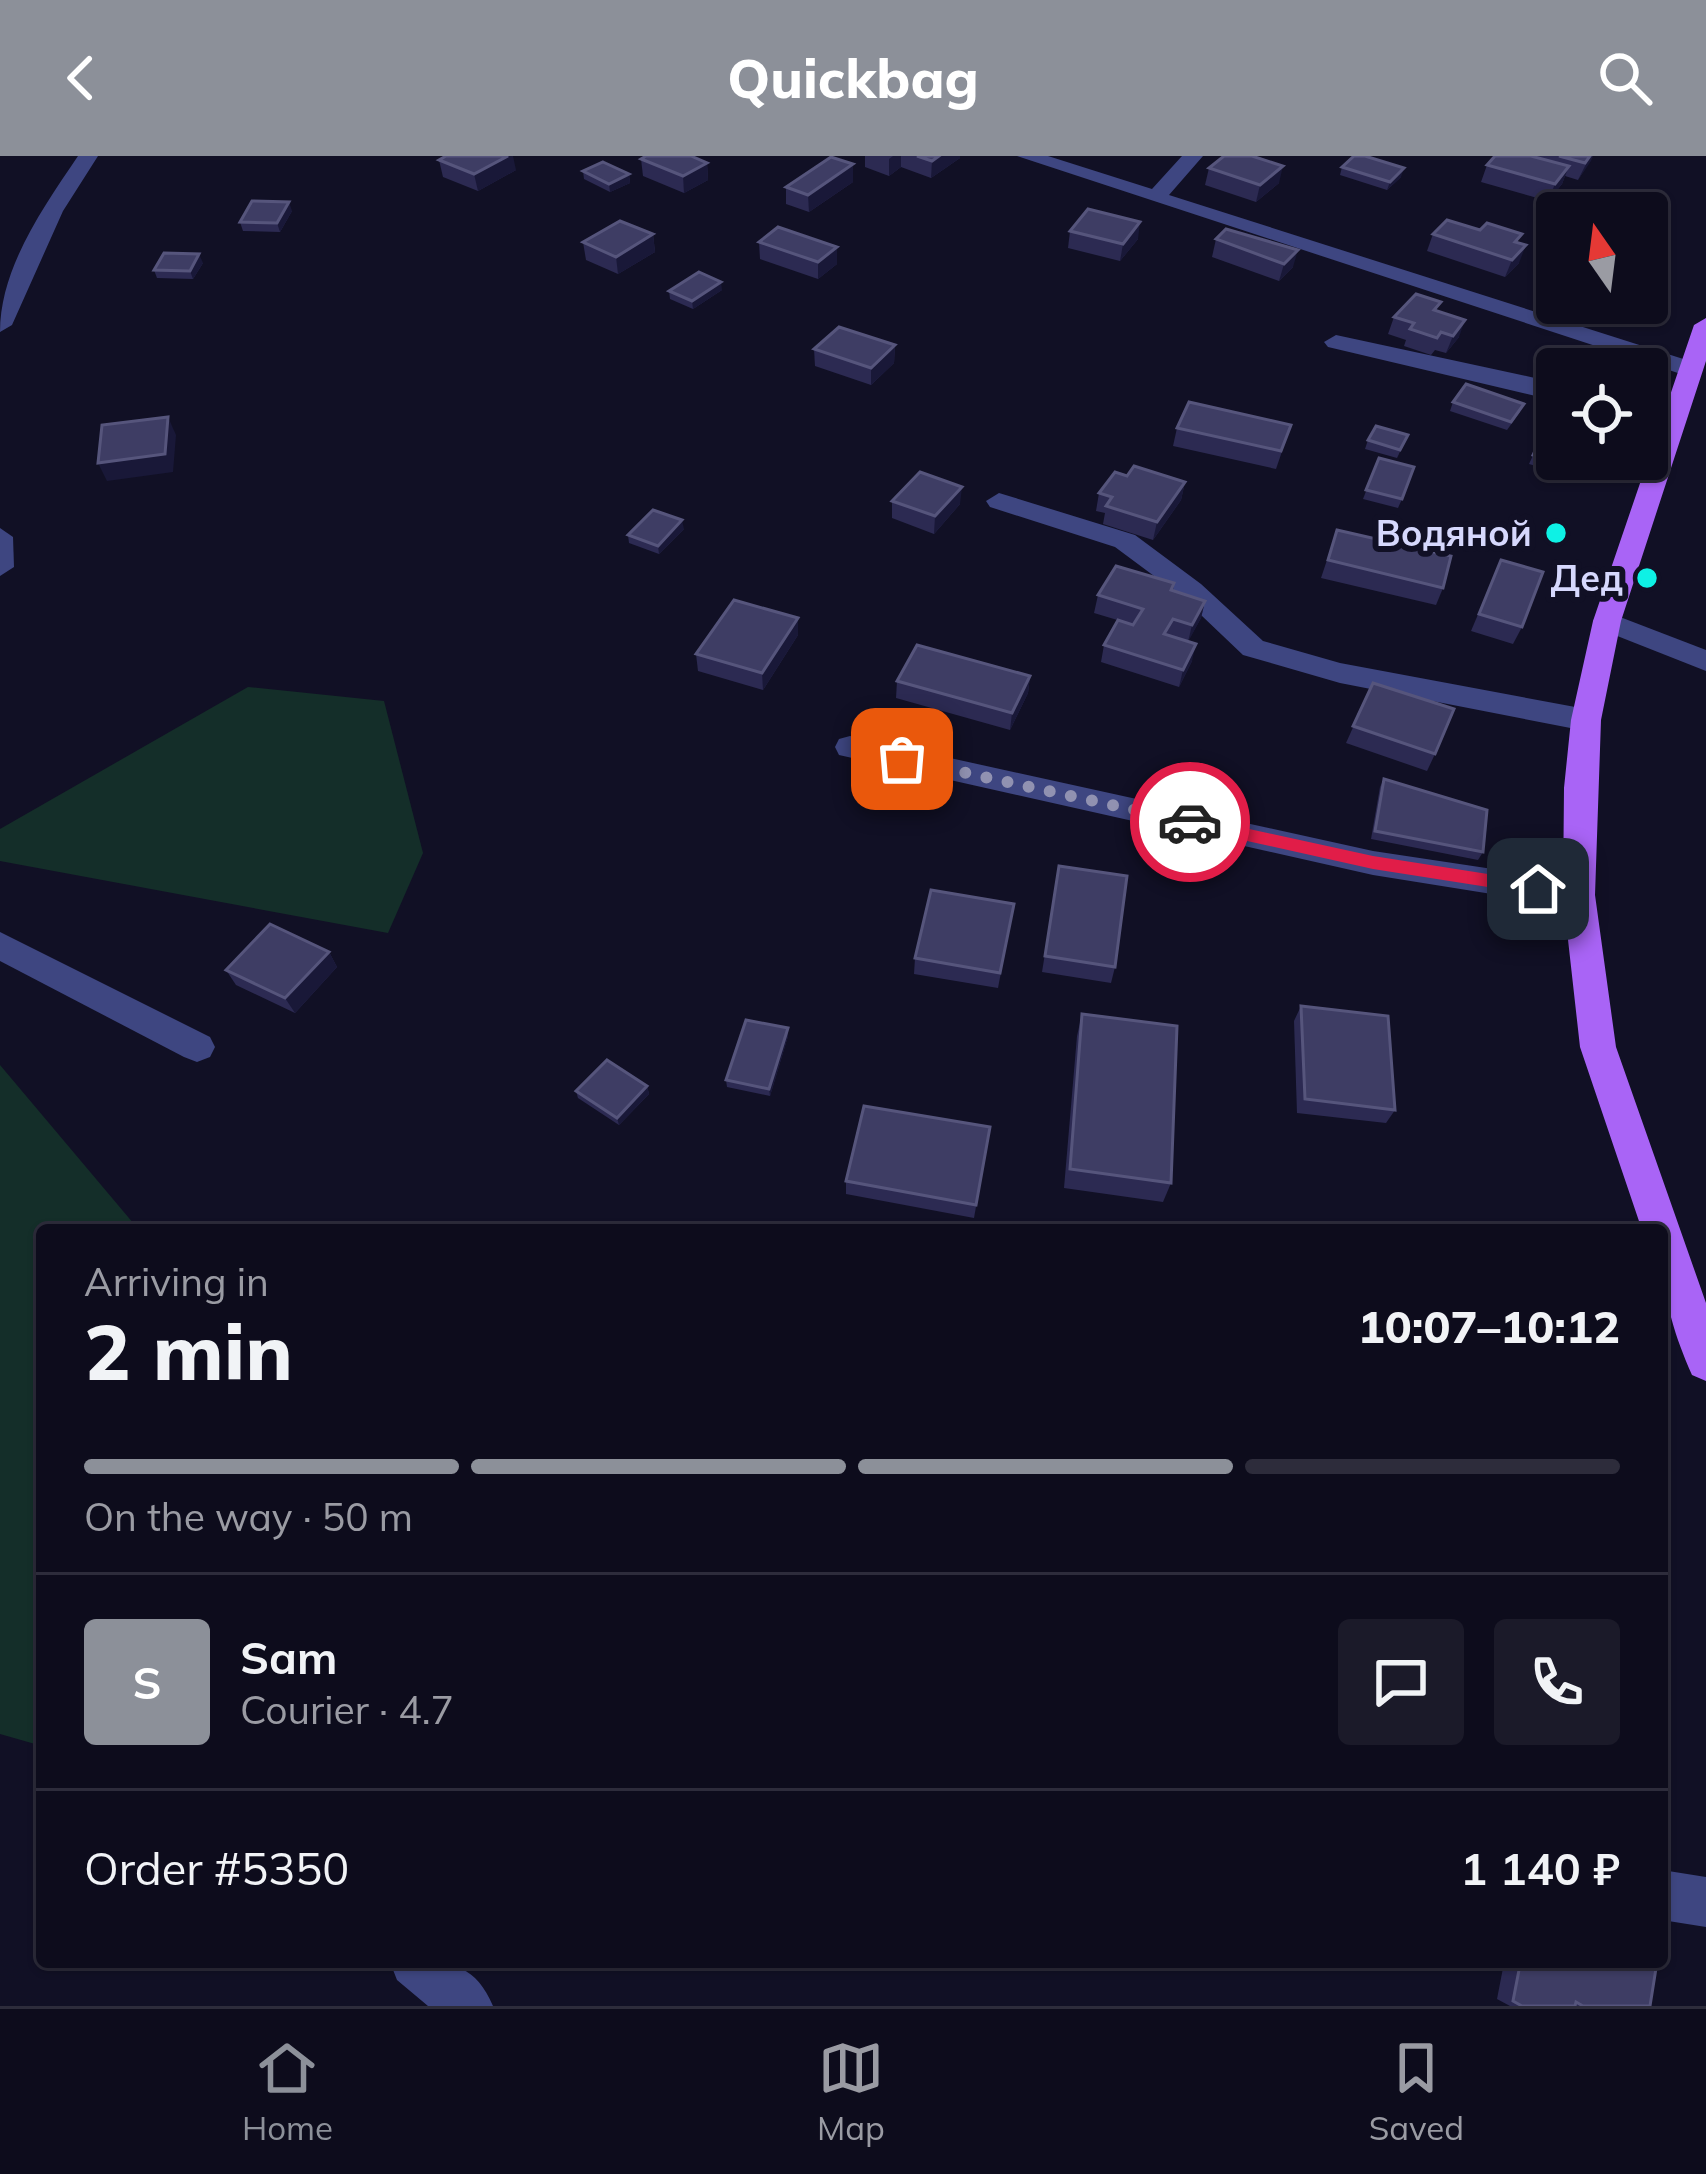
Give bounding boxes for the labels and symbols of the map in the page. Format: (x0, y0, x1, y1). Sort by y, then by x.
north arrow (1536, 192, 1668, 324)
place label: Водяной (1376, 510, 1532, 555)
marker: Водяной (1543, 520, 1569, 546)
place label: Дед (1550, 555, 1623, 600)
marker: Дед (1634, 565, 1660, 591)
pin (851, 708, 953, 810)
courier (1130, 762, 1250, 882)
pin (1487, 838, 1589, 940)

